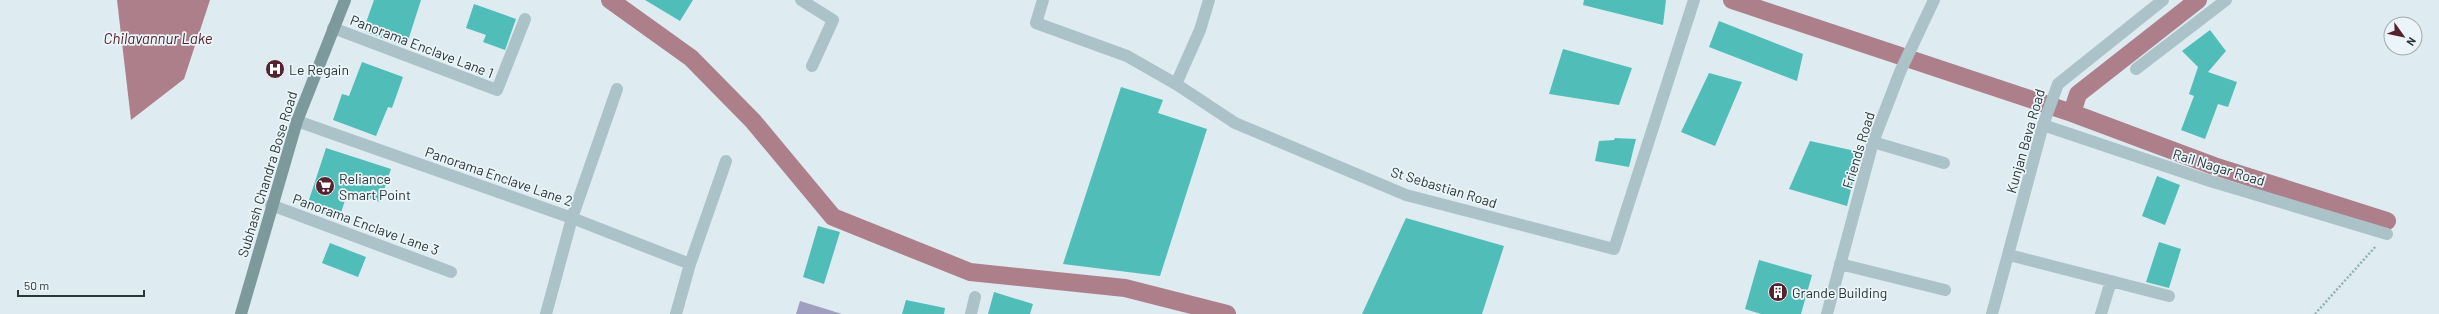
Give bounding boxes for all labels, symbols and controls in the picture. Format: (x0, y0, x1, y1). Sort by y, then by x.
street label: Panorama Enclave Lane 1 (348, 11, 496, 81)
north arrow (2383, 16, 2423, 56)
water label: Chilavannur Lake (104, 29, 213, 47)
text: N (2404, 35, 2419, 48)
hospital icon: Le Regain (264, 58, 286, 80)
place label: Le Regain (289, 61, 349, 78)
street label: Kunjan Bava Road (2002, 87, 2048, 195)
street label: Subhash Chandra Bose Road (234, 89, 300, 259)
street label: Friends Road (1838, 110, 1878, 190)
street label: Panorama Enclave Lane 2 (423, 143, 575, 209)
street label: Rail Nagar Road (2171, 145, 2267, 189)
street label: St Sebastian Road (1389, 163, 1499, 211)
place label: Reliance Smart Point (339, 170, 411, 203)
supermarket icon: Reliance Smart Point (314, 175, 336, 197)
street label: Panorama Enclave Lane 3 (291, 190, 441, 258)
scale bar (18, 272, 144, 298)
text: 50 m (24, 278, 49, 292)
building icon: Grande Building (1767, 281, 1789, 303)
place label: Grande Building (1792, 284, 1887, 301)

